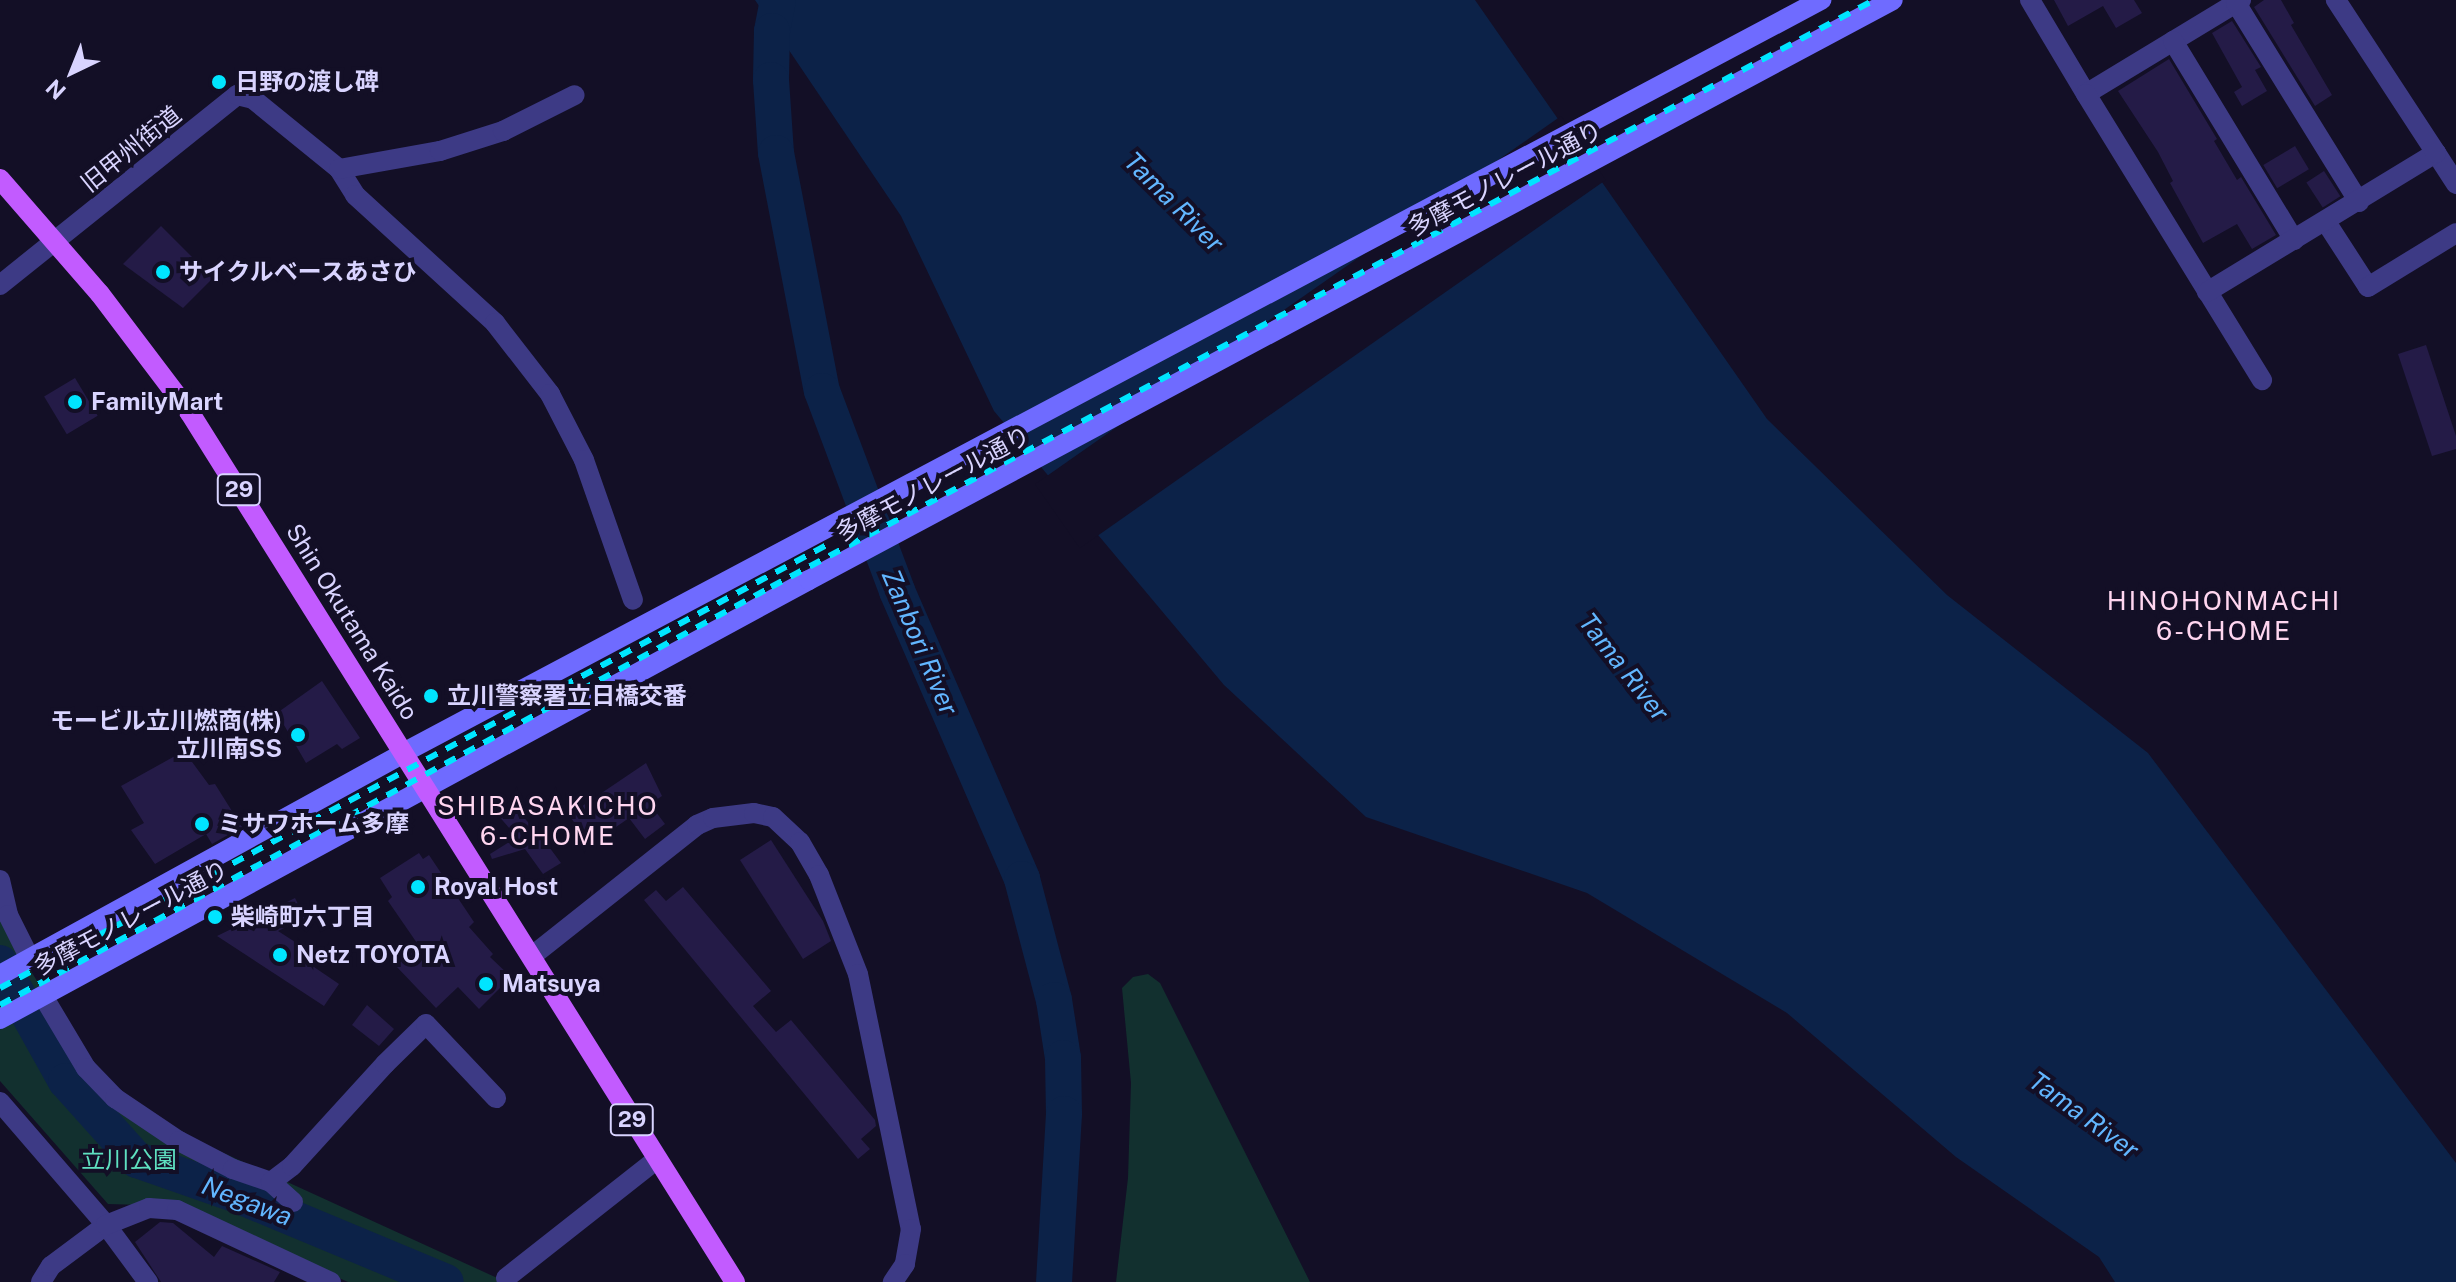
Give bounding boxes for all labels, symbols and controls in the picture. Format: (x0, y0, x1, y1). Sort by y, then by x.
north arrow (32, 32, 112, 112)
place label: 日野の渡し碑 (235, 68, 379, 96)
marker: 日野の渡し碑 (210, 73, 228, 91)
text: N (40, 74, 71, 105)
street label: 旧甲州街道 (75, 100, 187, 198)
street label: 多摩モノレール通り (1403, 116, 1607, 242)
water label: Tama River (1118, 146, 1230, 258)
place label: サイクルベースあさひ (179, 258, 419, 286)
marker: サイクルベースあさひ (154, 263, 172, 281)
place label: FamilyMart (91, 388, 223, 416)
marker: FamilyMart (66, 393, 84, 411)
street label: 多摩モノレール通り (831, 421, 1035, 547)
road number: 29 (215, 472, 263, 508)
street label: Shin Okutama Kaido (280, 519, 424, 725)
water label: Zanbori River (875, 564, 965, 720)
district label: HINOHONMACHI 6-CHOME (2107, 585, 2341, 646)
water label: Tama River (1572, 607, 1676, 727)
place label: 立川警察署立日橋交番 (447, 682, 687, 710)
marker: 立川警察署立日橋交番 (422, 687, 440, 705)
place label: モービル立川燃商(株) 立川南SS (50, 707, 282, 763)
marker: モービル立川燃商(株) 立川南SS (289, 726, 307, 744)
district label: SHIBASAKICHO 6-CHOME (437, 790, 659, 852)
place label: ミサワホーム多摩 (218, 810, 410, 838)
marker: ミサワホーム多摩 (193, 815, 211, 833)
street label: 多摩モノレール通り (29, 855, 233, 981)
place label: Royal Host (434, 873, 558, 901)
marker: Royal Host (409, 878, 427, 896)
place label: 柴崎町六丁目 (231, 903, 375, 931)
marker: 柴崎町六丁目 (206, 908, 224, 926)
place label: Netz TOYOTA (296, 941, 450, 969)
marker: Netz TOYOTA (271, 946, 289, 964)
place label: Matsuya (502, 970, 601, 998)
marker: Matsuya (477, 975, 495, 993)
water label: Tama River (2023, 1065, 2145, 1165)
road number: 29 (608, 1102, 656, 1138)
park label: 立川公園 (81, 1146, 177, 1174)
water label: Negawa (197, 1170, 297, 1232)

